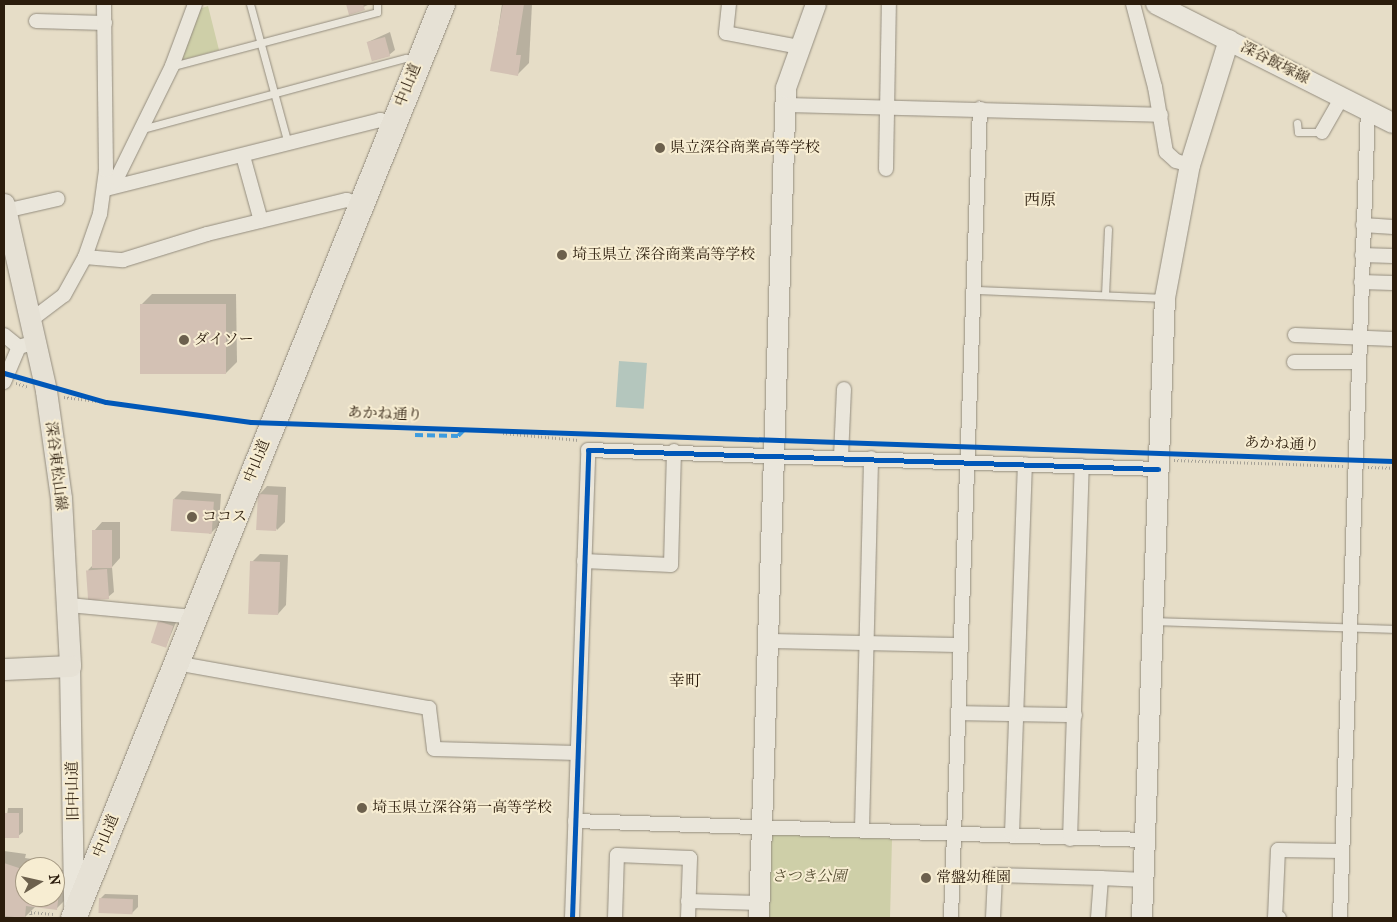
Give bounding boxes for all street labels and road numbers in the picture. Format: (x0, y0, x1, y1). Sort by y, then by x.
street label: 深谷飯塚線 (1238, 38, 1312, 88)
street label: 中山道 (391, 61, 425, 109)
street label: あかね通り (347, 404, 423, 424)
street label: 深谷東松山線 (42, 420, 70, 512)
street label: あかね通り (1244, 434, 1320, 454)
street label: 中山道 (240, 437, 274, 485)
street label: 旧中山道 (63, 761, 83, 821)
street label: 中山道 (89, 812, 123, 860)

